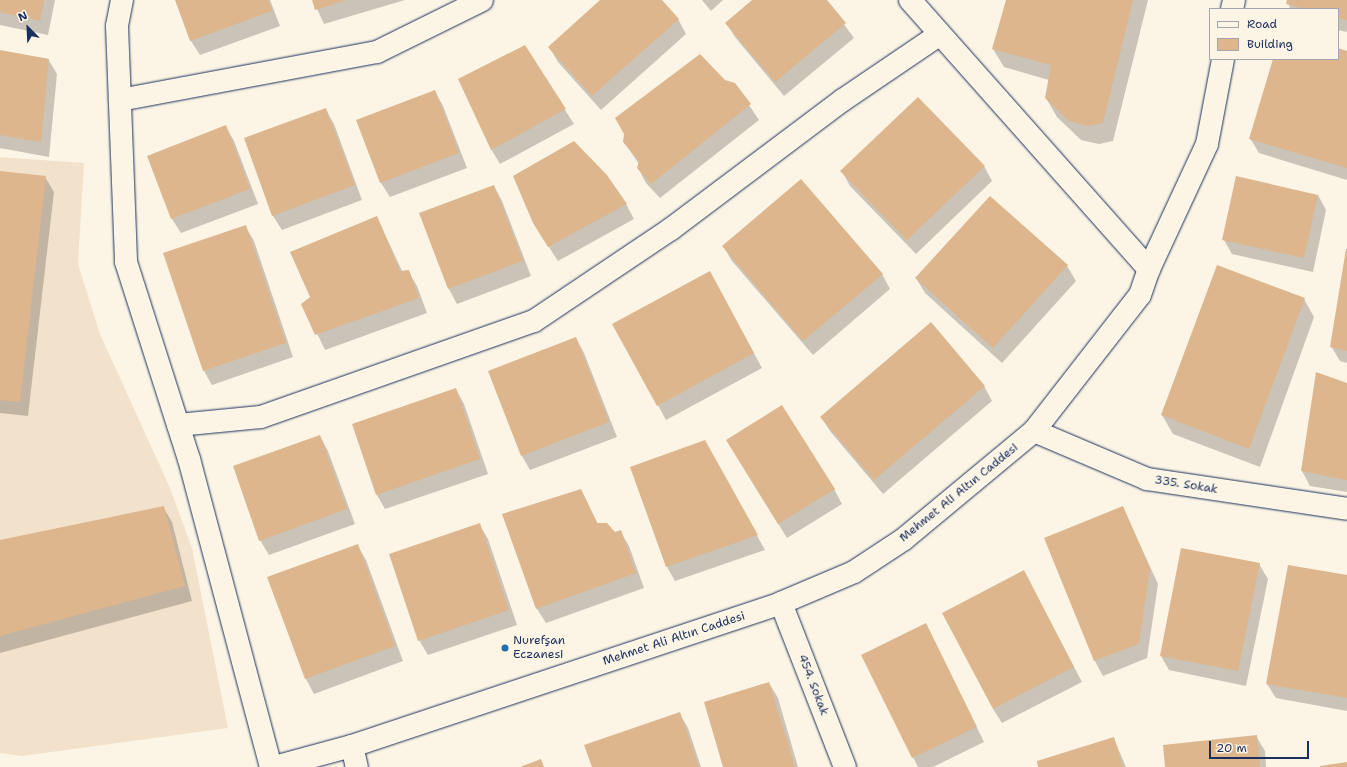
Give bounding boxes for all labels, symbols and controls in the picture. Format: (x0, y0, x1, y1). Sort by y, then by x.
north arrow (8, 8, 48, 48)
text: N (16, 8, 30, 25)
legend (1209, 8, 1339, 60)
text: Road (1247, 16, 1277, 32)
text: Building (1247, 36, 1293, 52)
street label: Mehmet Ali Altın Caddesi (897, 441, 1021, 545)
street label: 335. Sokak (1153, 473, 1219, 497)
street label: Mehmet Ali Altın Caddesi (601, 609, 747, 669)
place label: Nurefşan Eczanesi (513, 634, 565, 662)
marker: Nurefşan Eczanesi (500, 643, 510, 653)
street label: 454. Sokak (795, 652, 831, 718)
scale bar (1211, 733, 1311, 759)
text: 20 m (1216, 740, 1247, 756)

